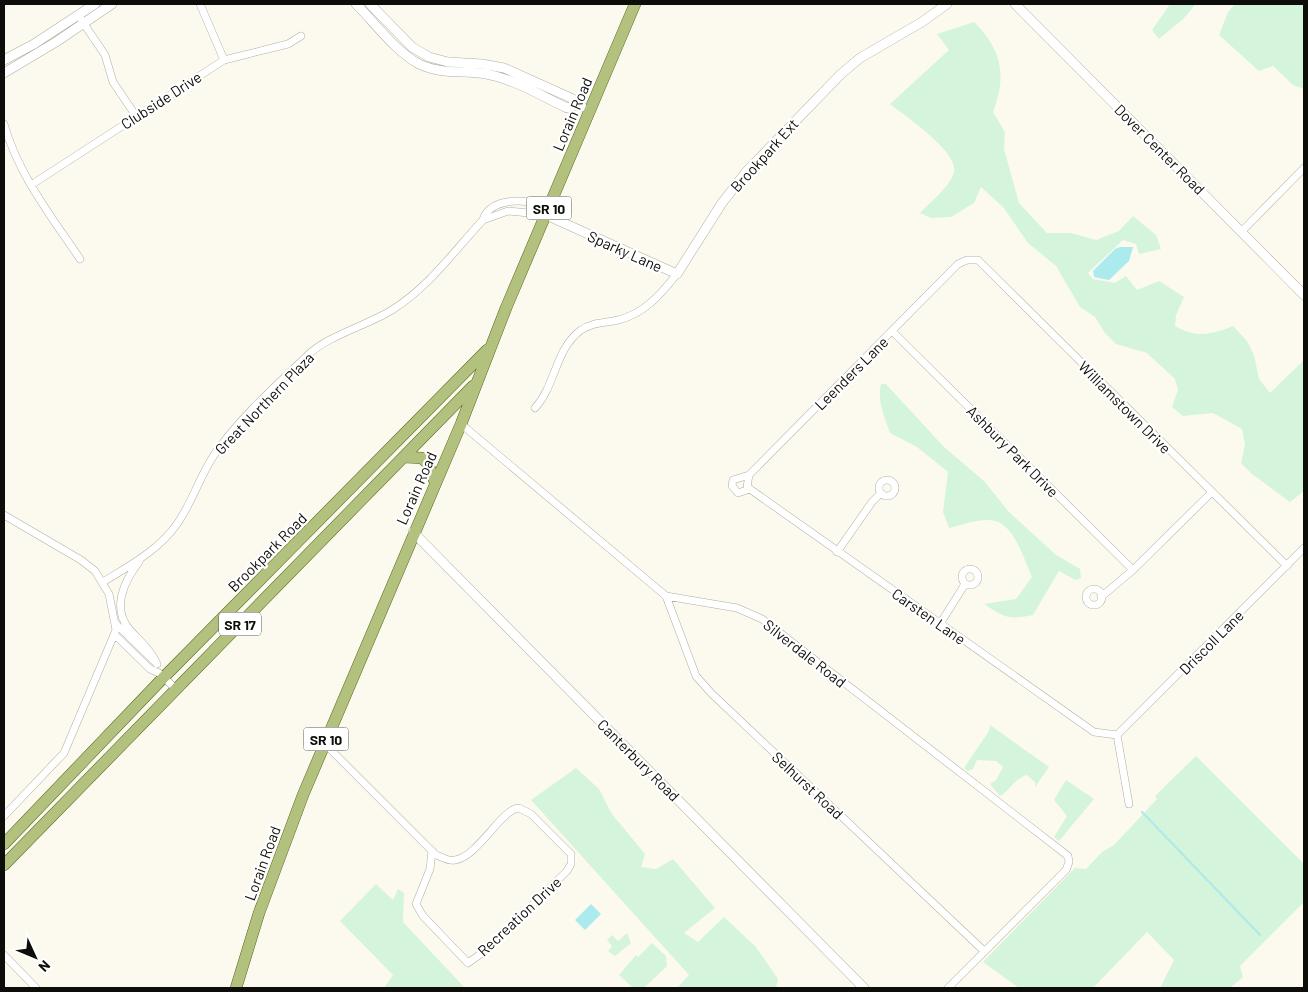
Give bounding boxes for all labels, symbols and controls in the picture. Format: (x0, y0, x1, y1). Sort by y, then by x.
street label: Clubside Drive (117, 67, 205, 133)
street label: Lorain Road (549, 75, 595, 153)
street label: Dover Center Road (1111, 100, 1209, 198)
street label: Brookpark Ext (726, 115, 802, 195)
road number: SR 10 (526, 197, 572, 220)
street label: Sparky Lane (585, 227, 665, 275)
street label: Leenders Lane (811, 333, 891, 413)
street label: Great Northern Plaza (211, 348, 317, 458)
street label: Williamstown Drive (1075, 357, 1175, 457)
street label: Ashbury Park Drive (963, 401, 1063, 501)
street label: Lorain Road (392, 449, 440, 527)
street label: Brookpark Road (224, 509, 310, 595)
street label: Carsten Lane (889, 584, 969, 648)
street label: Driscoll Lane (1175, 606, 1247, 678)
road number: SR 17 (219, 612, 261, 636)
street label: Silverdale Road (760, 615, 850, 691)
street label: Canterbury Road (594, 715, 684, 805)
road number: SR 10 (304, 728, 348, 751)
street label: Selhurst Road (769, 748, 847, 822)
street label: Lorain Road (240, 823, 284, 903)
street label: Recreation Drive (473, 873, 565, 959)
north arrow (10, 932, 60, 982)
text: N (35, 957, 54, 976)

